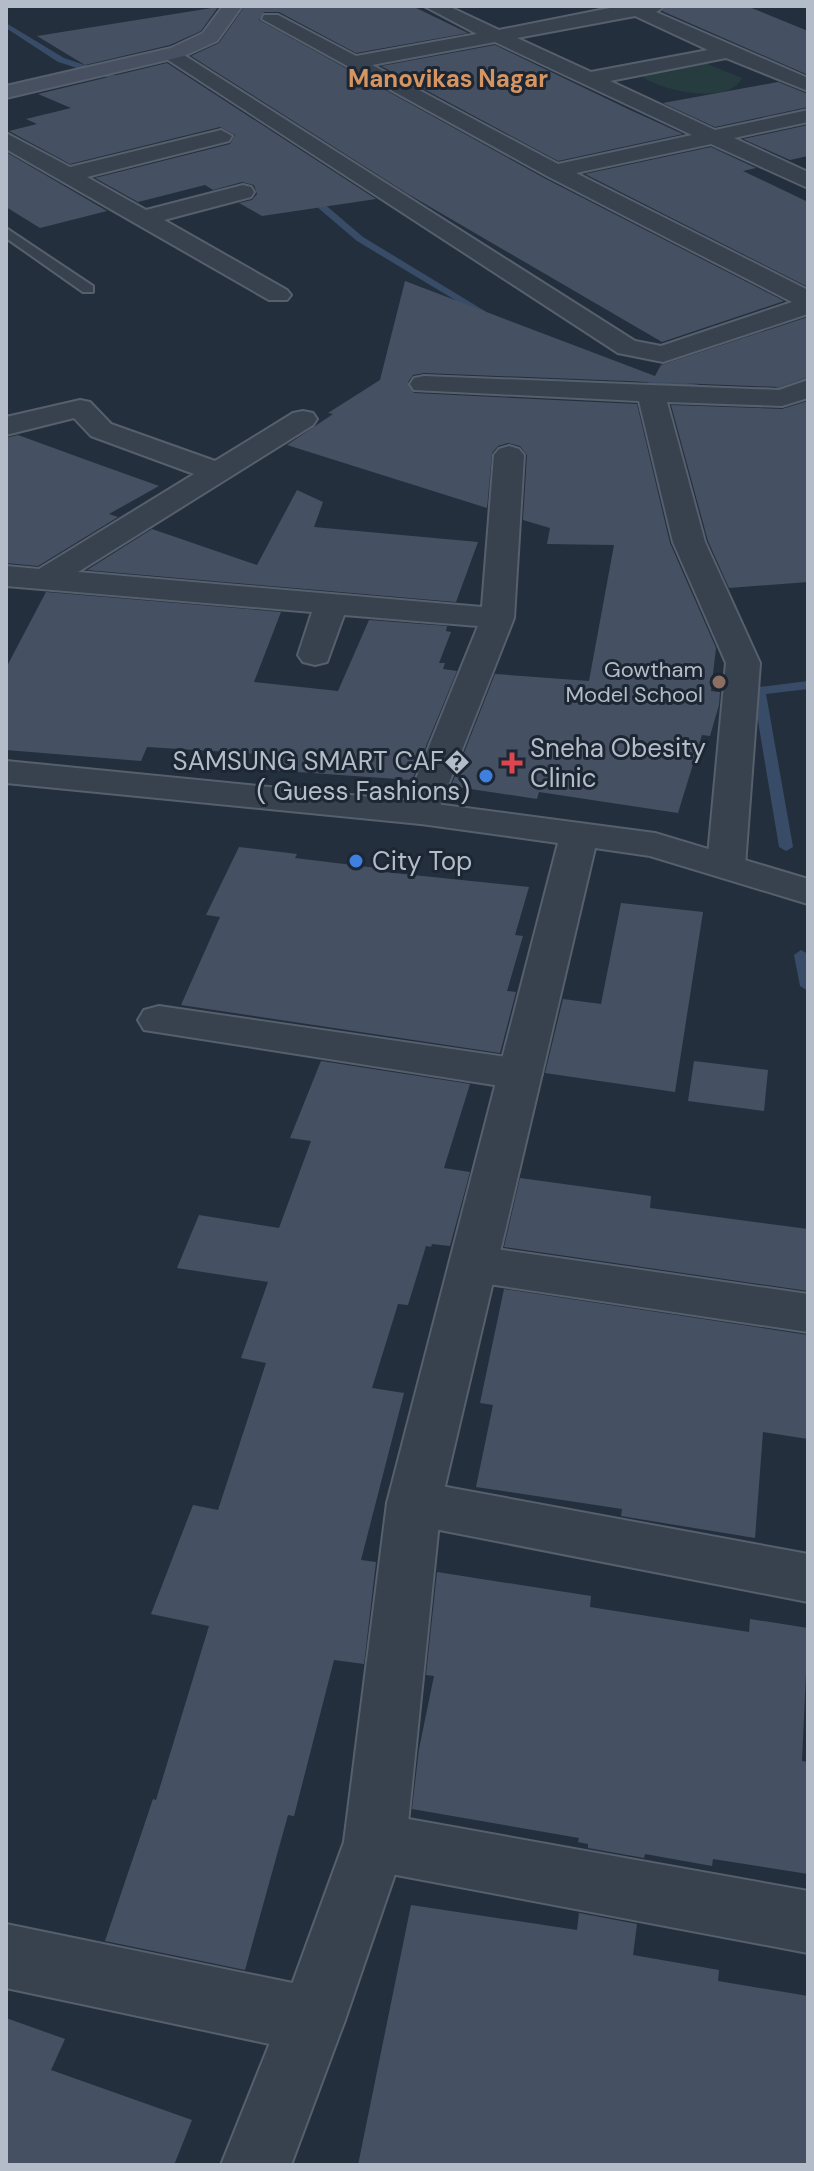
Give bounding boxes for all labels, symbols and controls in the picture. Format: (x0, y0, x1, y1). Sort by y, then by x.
district label: Manovikas Nagar (348, 63, 548, 94)
place label: Gowtham Model School (565, 655, 703, 709)
marker: Gowtham Model School (710, 673, 728, 691)
place label: Sneha Obesity Clinic (530, 731, 706, 795)
place label: SAMSUNG SMART CAF� ( Guess Fashions) (173, 744, 470, 808)
marker: Sneha Obesity Clinic (501, 752, 523, 774)
marker: SAMSUNG SMART CAF� ( Guess Fashions) (477, 767, 495, 785)
place label: City Top (372, 844, 472, 878)
marker: City Top (347, 852, 365, 870)

